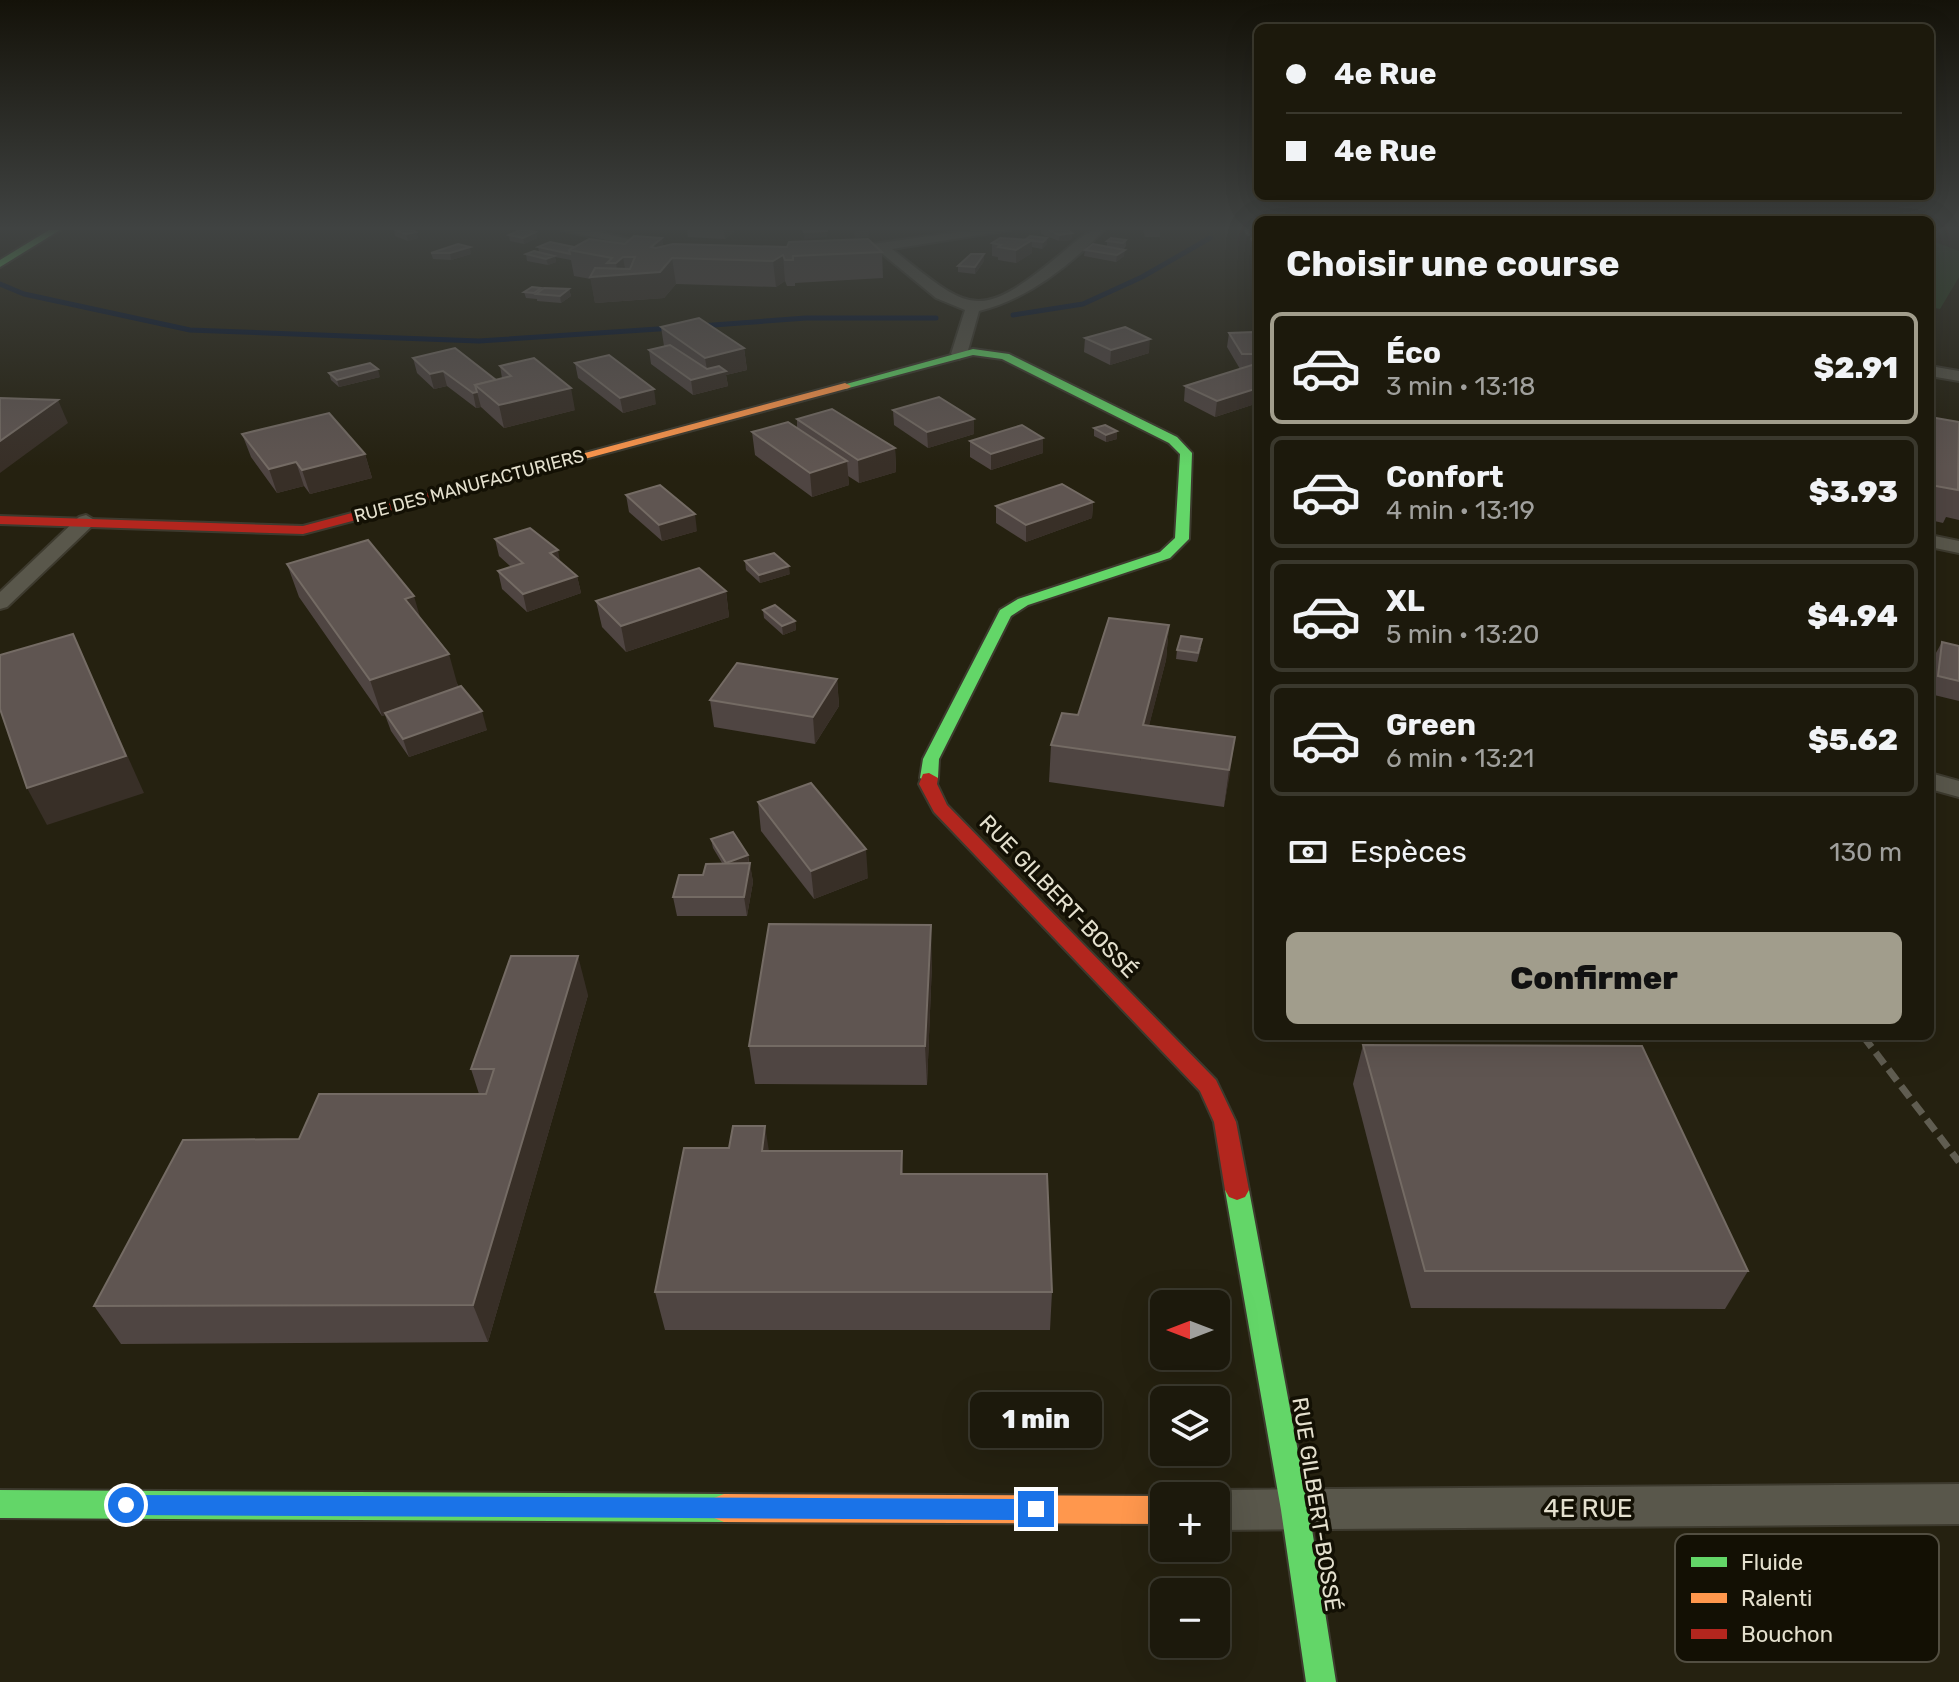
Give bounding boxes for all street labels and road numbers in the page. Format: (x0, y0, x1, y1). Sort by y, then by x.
street label: RUE DES MANUFACTURIERS (352, 445, 586, 527)
street label: RUE GILBERT-BOSSÉ (974, 809, 1143, 984)
street label: RUE GILBERT-BOSSÉ (1286, 1395, 1347, 1613)
street label: 4E RUE (1543, 1493, 1633, 1524)

